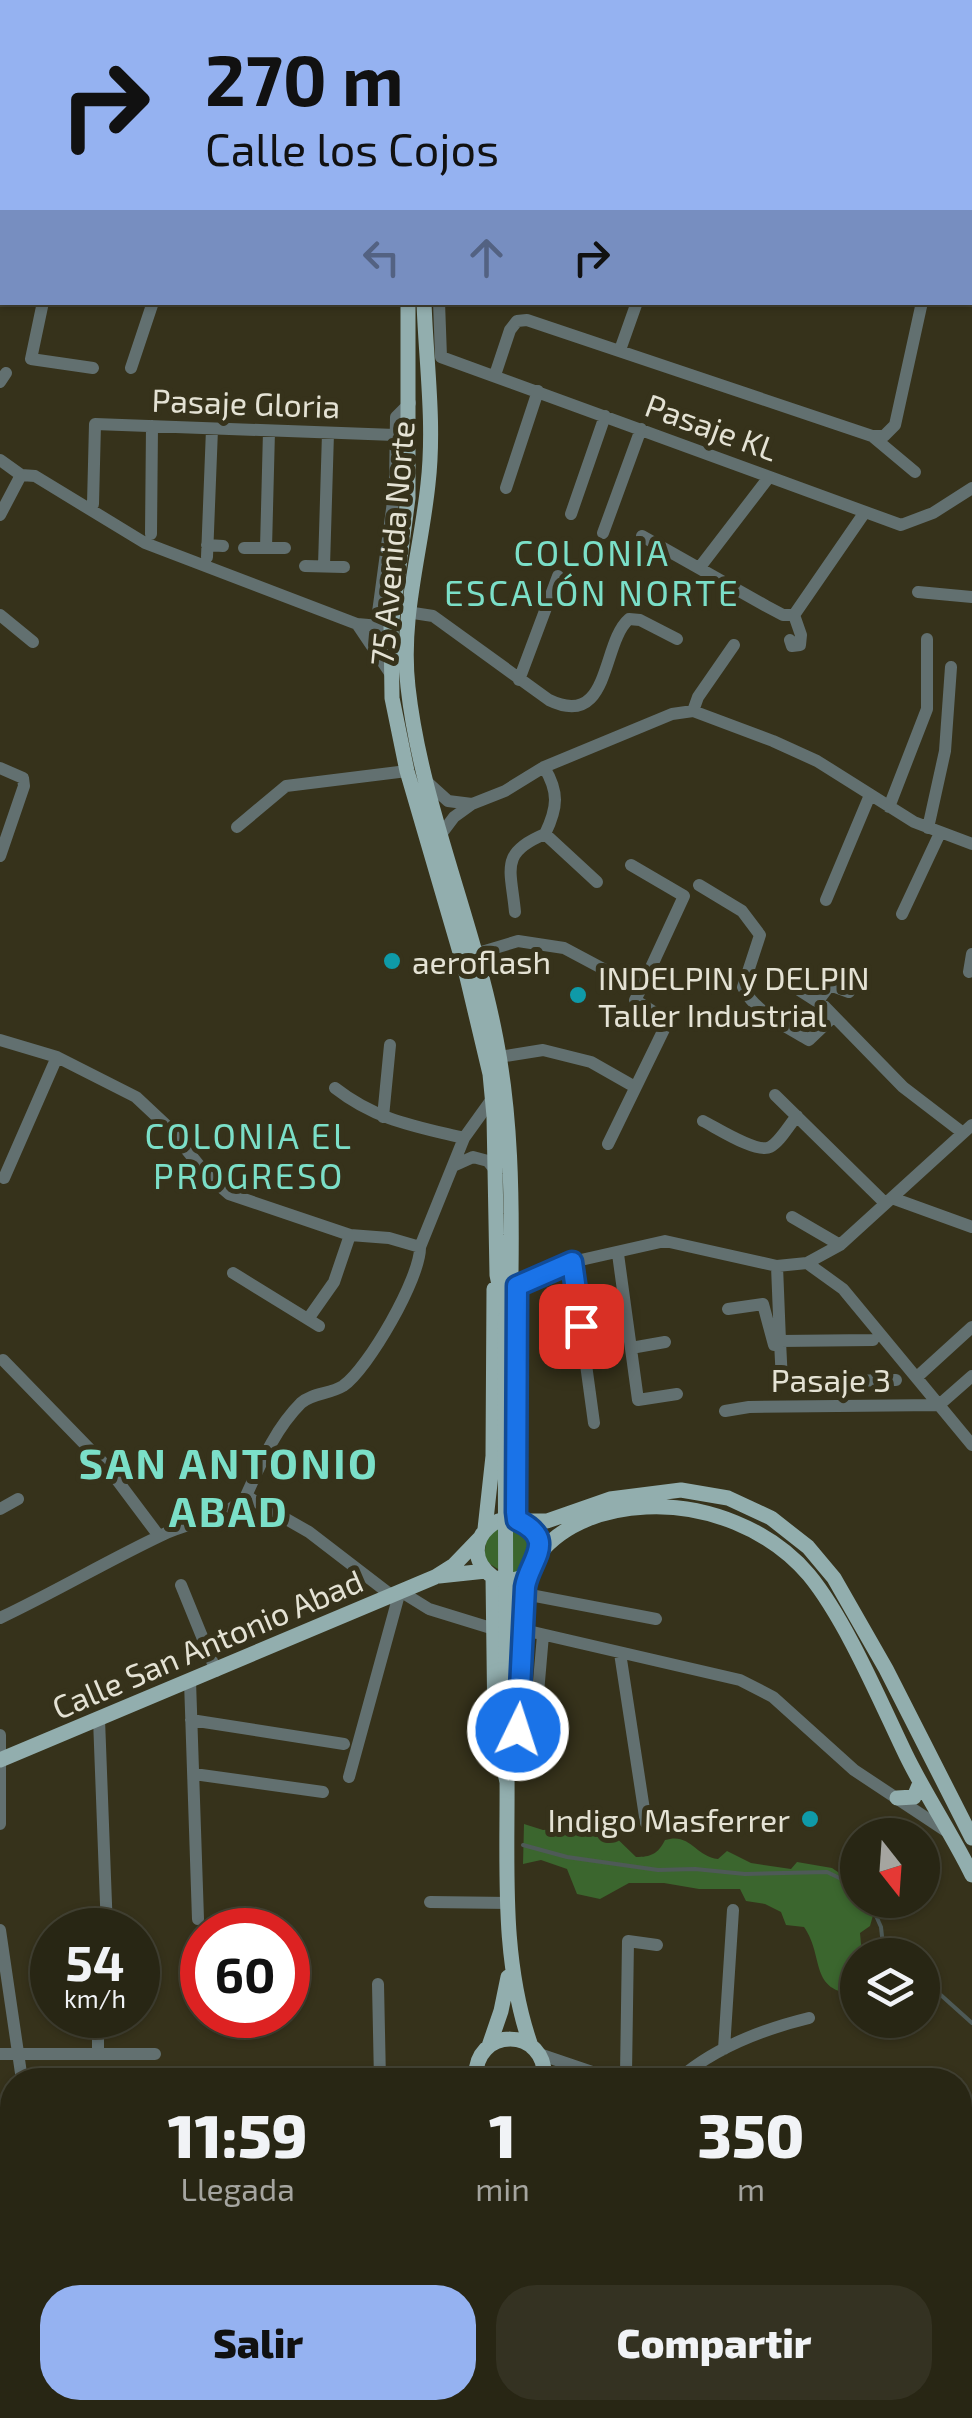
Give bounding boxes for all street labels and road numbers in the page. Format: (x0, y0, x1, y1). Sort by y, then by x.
street label: Pasaje Gloria (151, 380, 341, 425)
street label: Pasaje KL (640, 385, 783, 468)
street label: 75 Avenida Norte (361, 419, 421, 667)
street label: Pasaje 3 (771, 1360, 891, 1399)
street label: Calle San Antonio Abad (46, 1560, 368, 1726)

